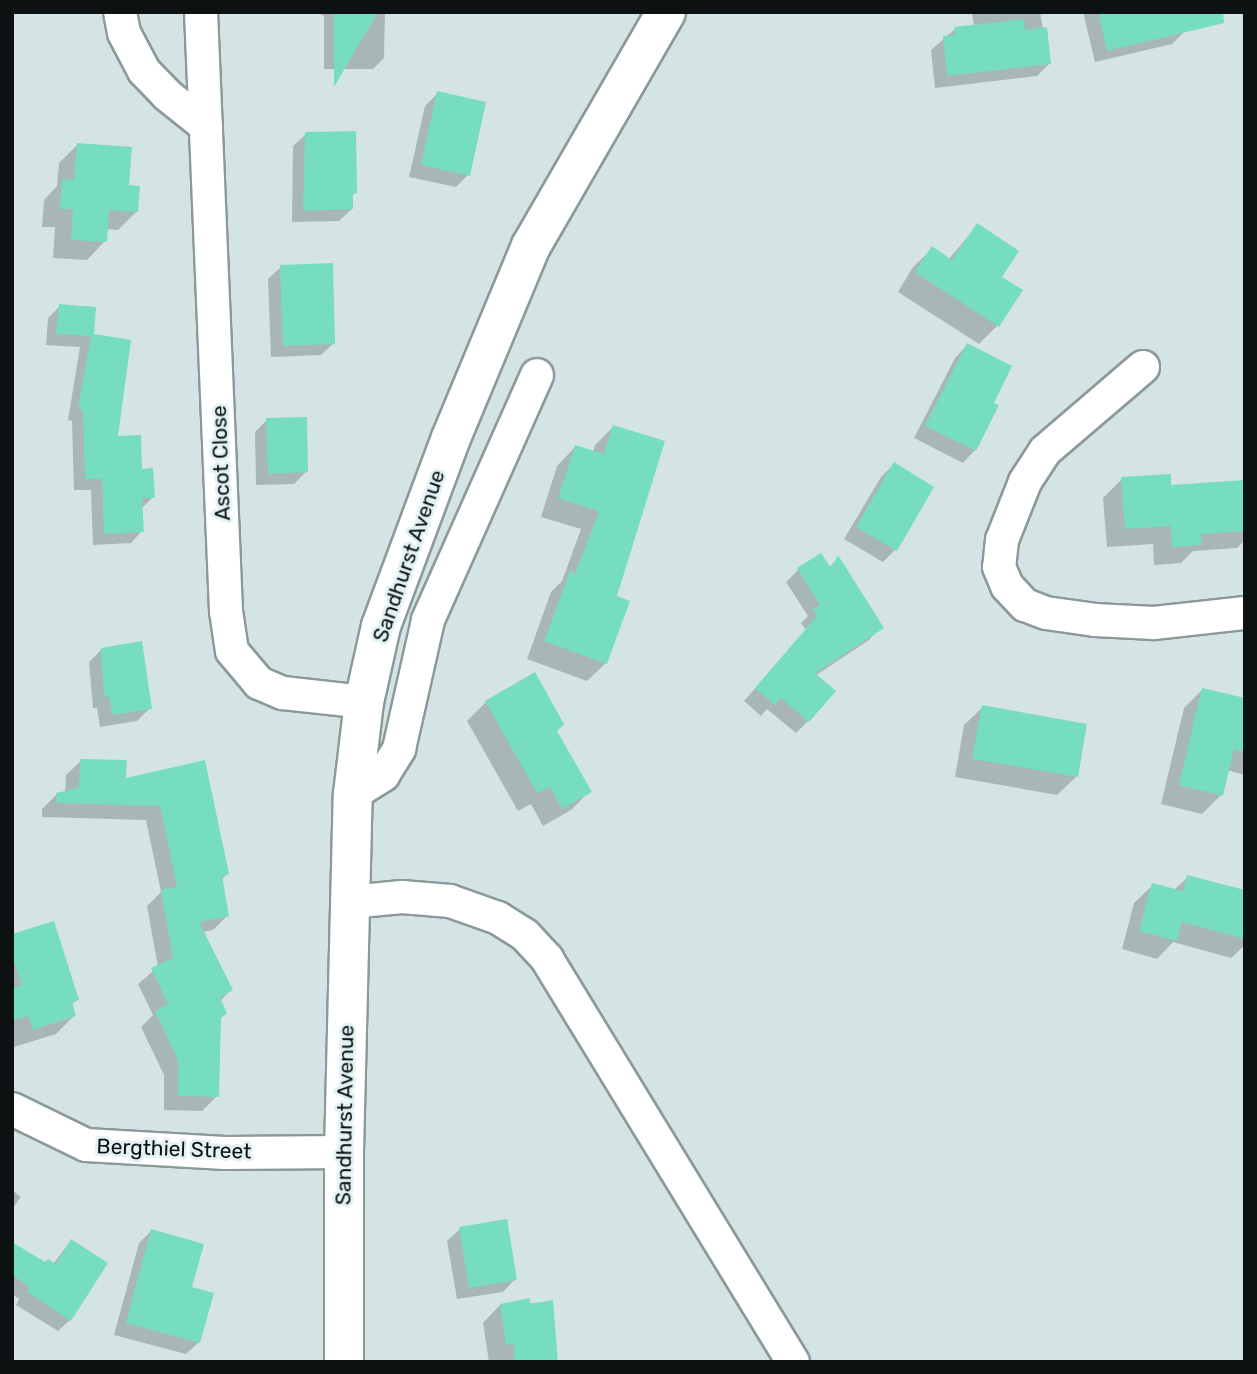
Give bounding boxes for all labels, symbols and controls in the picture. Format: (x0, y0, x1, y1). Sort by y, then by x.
street label: Ascot Close (206, 405, 236, 521)
street label: Sandhurst Avenue (368, 466, 450, 646)
street label: Sandhurst Avenue (331, 1024, 359, 1206)
street label: Bergthiel Street (96, 1134, 252, 1164)

